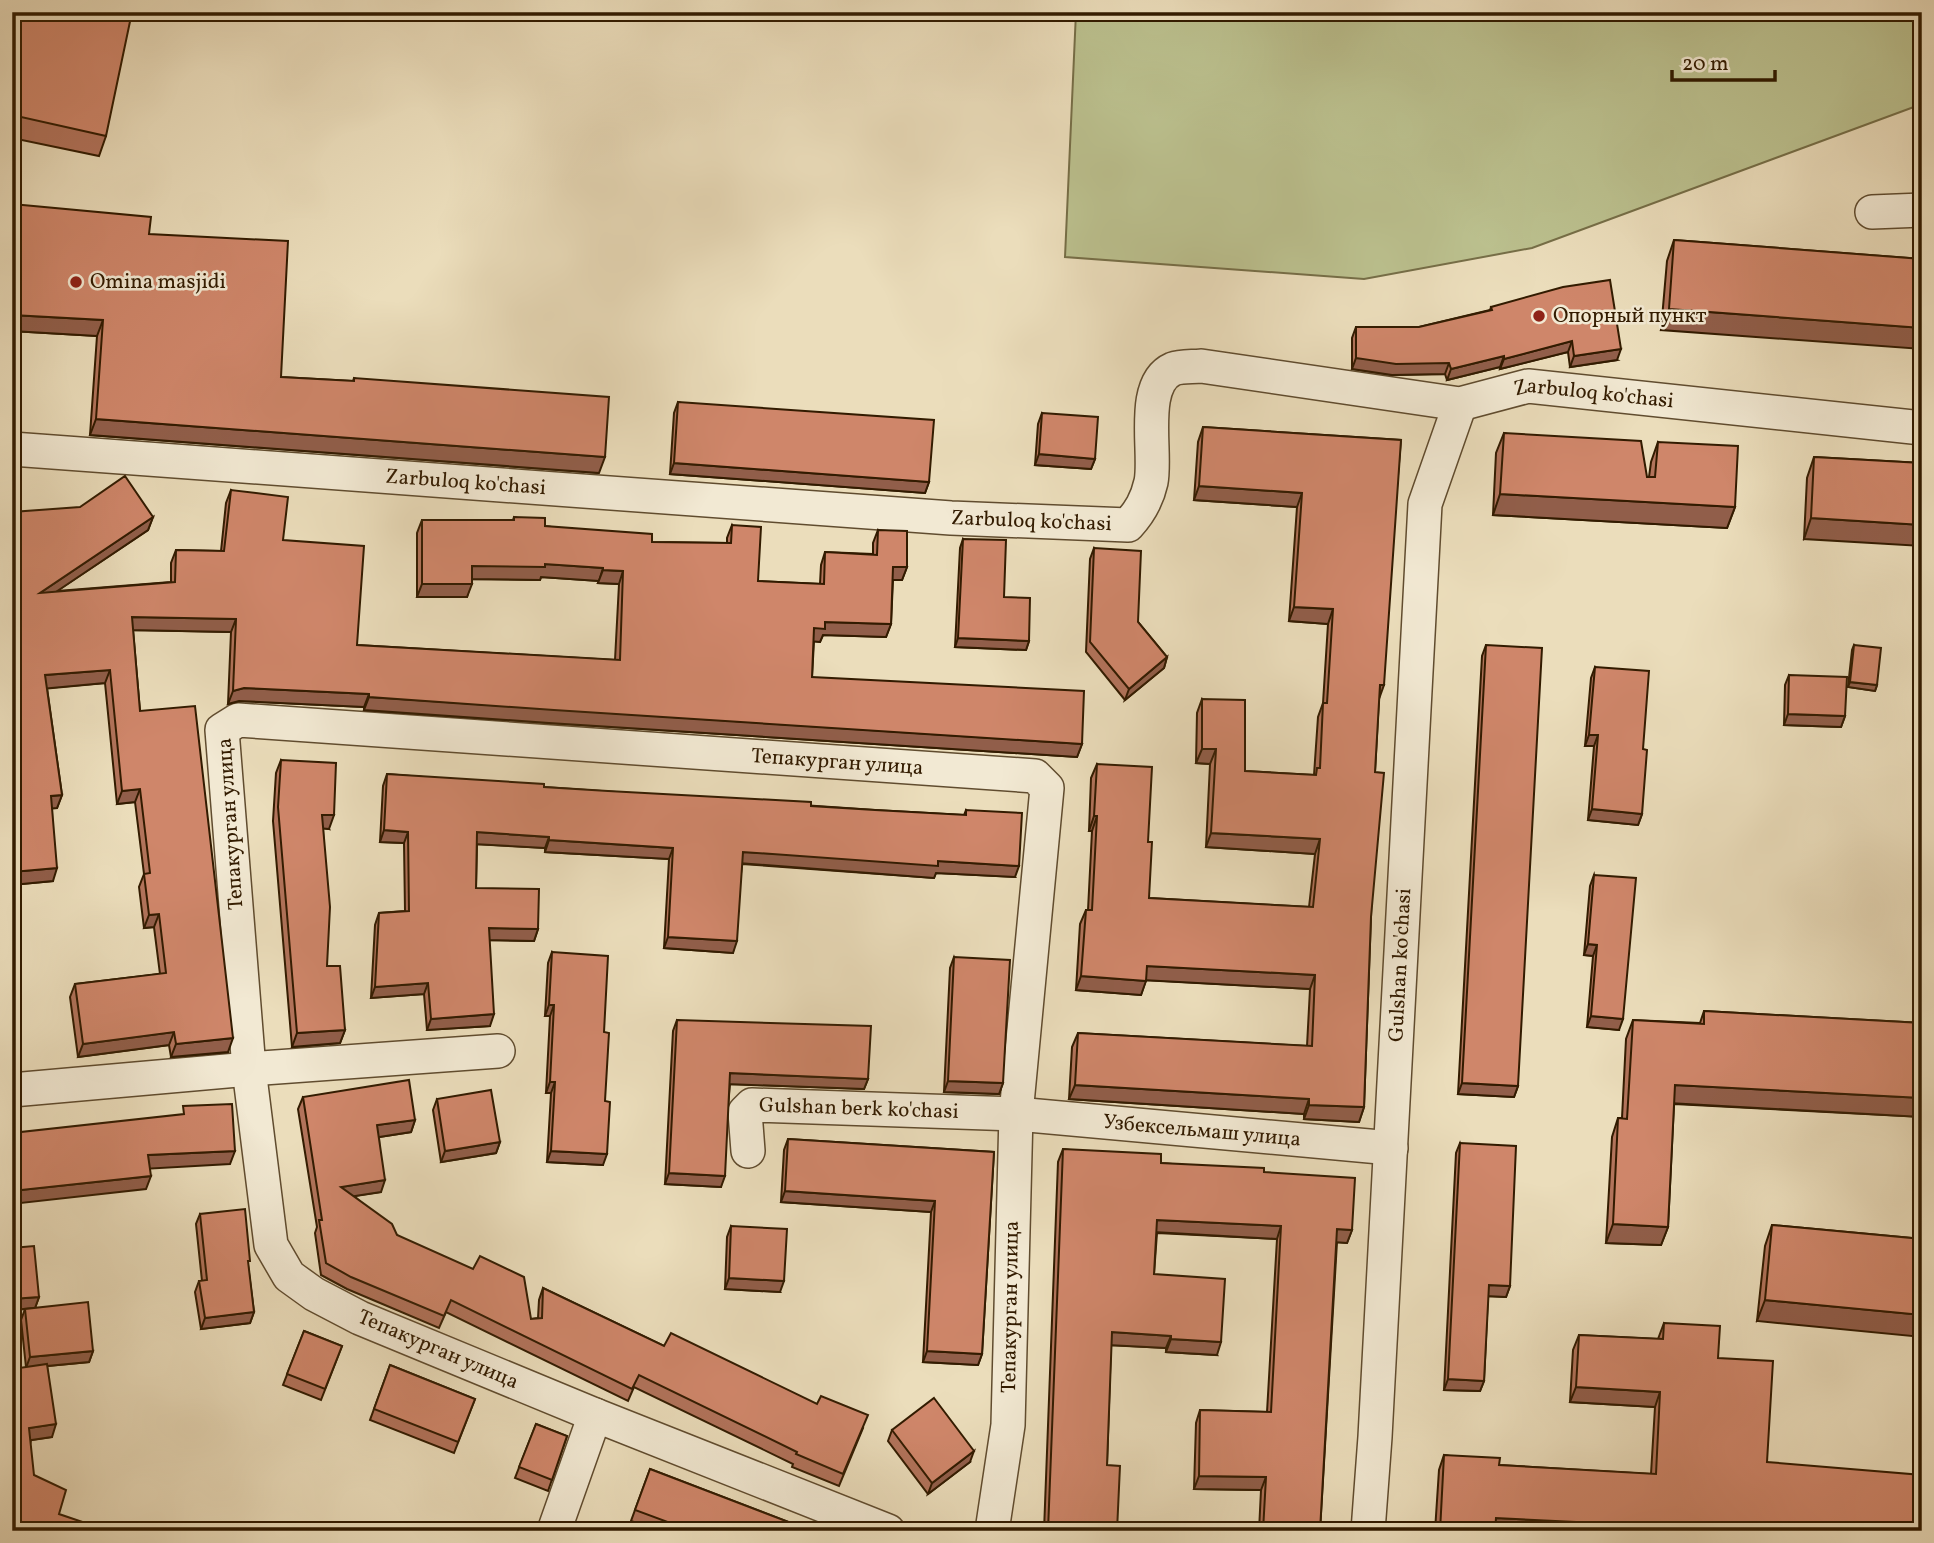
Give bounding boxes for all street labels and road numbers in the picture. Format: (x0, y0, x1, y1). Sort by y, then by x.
street label: Zarbuloq ko'chasi (1510, 371, 1675, 416)
street label: Zarbuloq ko'chasi (385, 462, 547, 503)
street label: Zarbuloq ko'chasi (950, 504, 1112, 539)
street label: Тепакурган улица (211, 737, 251, 911)
street label: Тепакурган улица (750, 742, 924, 783)
street label: Gulshan ko'chasi (1382, 887, 1419, 1043)
street label: Gulshan berk ko'chasi (758, 1091, 959, 1127)
street label: Узбексельмаш улица (1102, 1107, 1302, 1154)
street label: Тепакурган улица (995, 1221, 1027, 1393)
street label: Тепакурган улица (353, 1303, 523, 1397)

